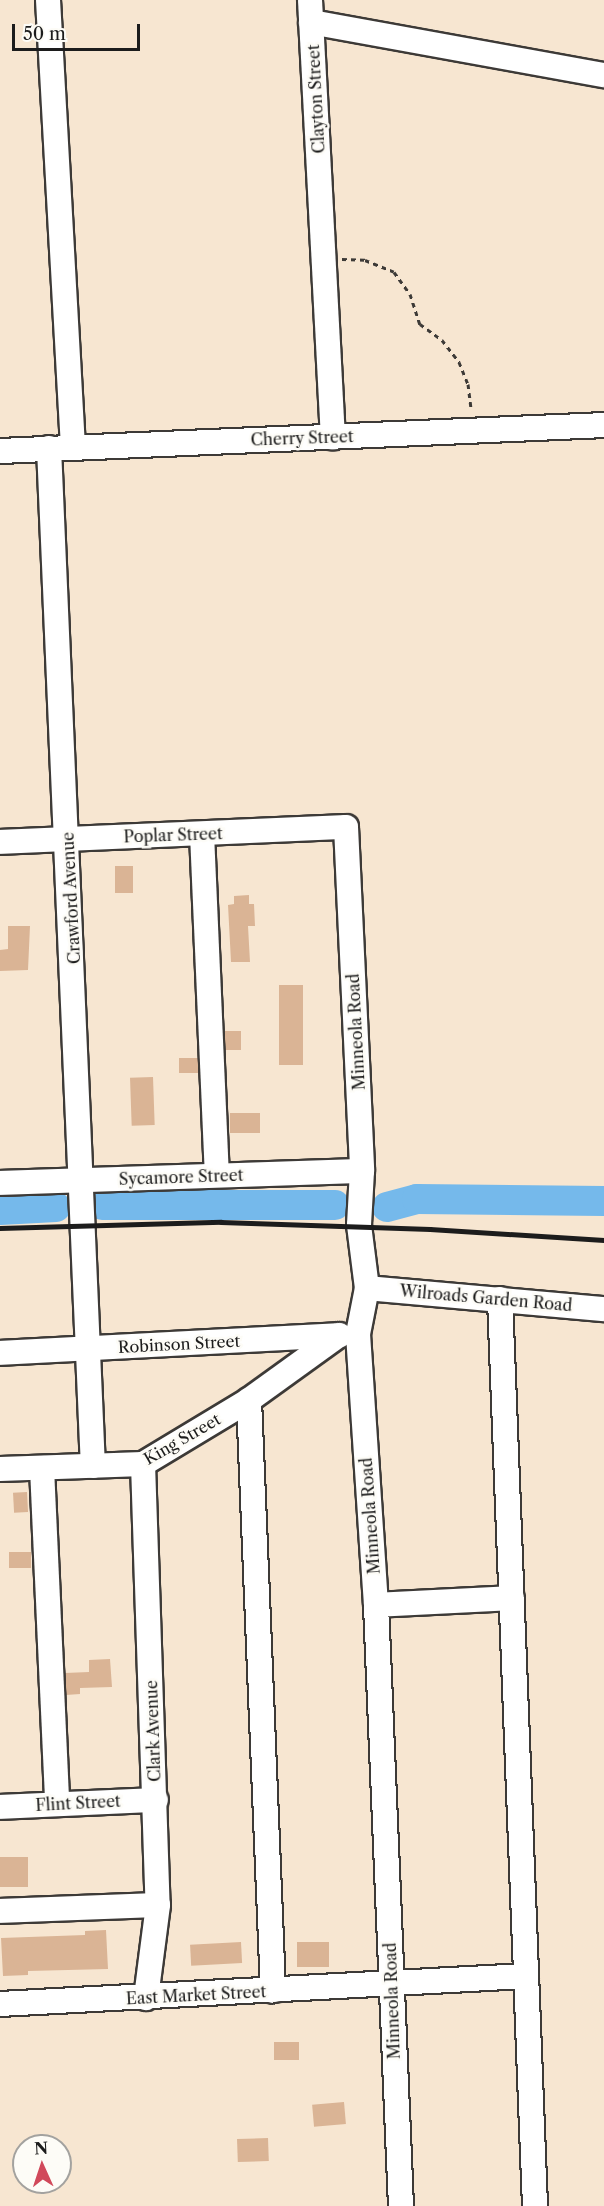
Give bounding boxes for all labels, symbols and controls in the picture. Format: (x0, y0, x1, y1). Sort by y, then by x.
scale bar (15, 12, 142, 50)
text: 50 m (23, 23, 66, 45)
street label: Clayton Street (304, 44, 328, 154)
street label: Cherry Street (250, 427, 354, 449)
street label: Poplar Street (123, 824, 223, 846)
street label: Crawford Avenue (58, 831, 84, 965)
street label: Minneola Road (343, 973, 369, 1091)
street label: Sycamore Street (118, 1165, 244, 1189)
street label: Wilroads Garden Road (399, 1281, 573, 1315)
street label: Robinson Street (117, 1331, 241, 1357)
street label: King Street (140, 1409, 224, 1469)
street label: Minneola Road (356, 1457, 384, 1575)
street label: Clark Avenue (142, 1679, 164, 1783)
street label: Flint Street (35, 1791, 121, 1815)
street label: Minneola Road (380, 1942, 404, 2060)
street label: East Market Street (125, 1982, 267, 2008)
north arrow (12, 2134, 72, 2194)
text: N (34, 2138, 49, 2158)

